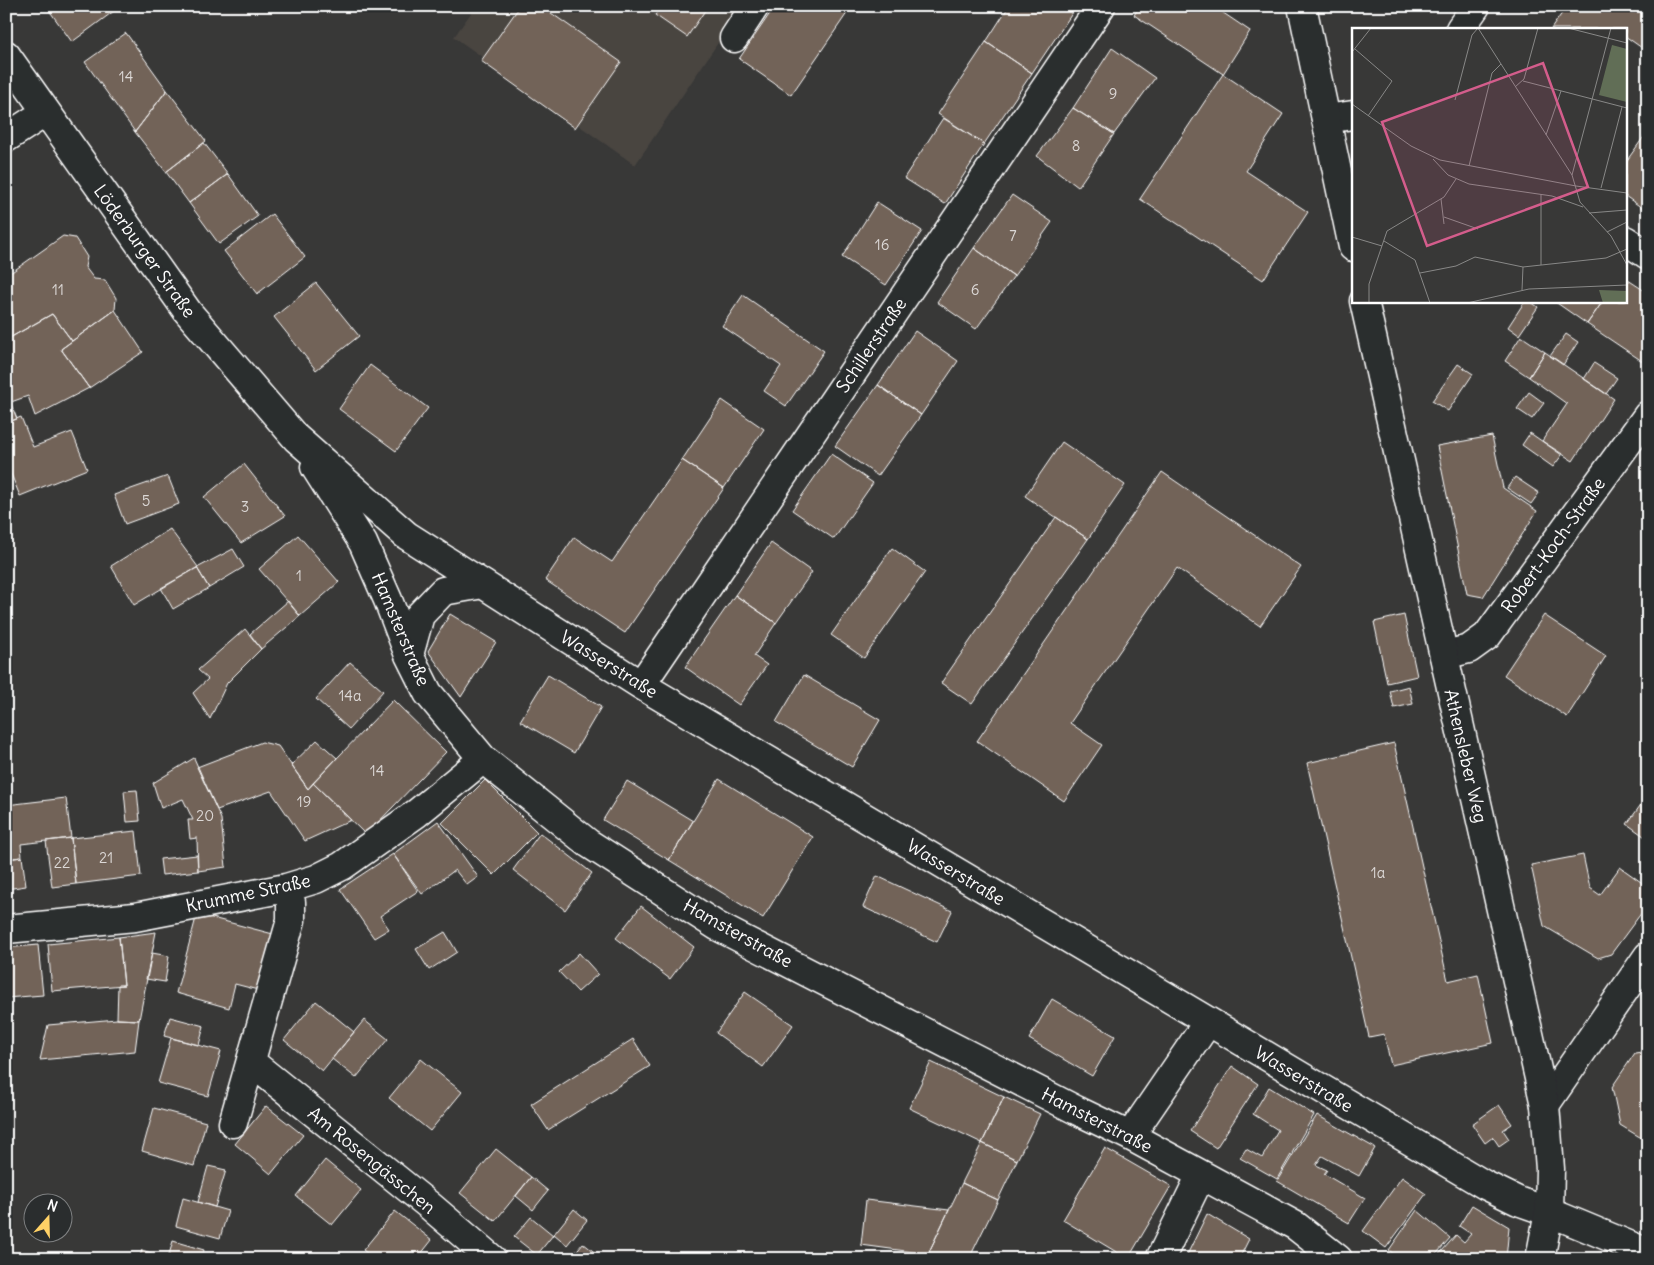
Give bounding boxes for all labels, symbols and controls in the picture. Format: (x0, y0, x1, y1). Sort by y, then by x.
inset map (1352, 28, 1626, 302)
house number: 14 (119, 67, 134, 86)
house number: 9 (1109, 84, 1117, 103)
house number: 8 (1072, 136, 1080, 155)
street label: Löderburger Straße (89, 180, 201, 322)
house number: 7 (1009, 226, 1017, 245)
house number: 16 (875, 235, 889, 254)
house number: 11 (52, 280, 64, 299)
house number: 6 (971, 280, 979, 299)
street label: Schillerstraße (831, 293, 911, 397)
street label: Robert-Koch-Straße (1496, 473, 1610, 617)
house number: 5 (142, 491, 150, 510)
house number: 3 (241, 497, 249, 516)
house number: 1 (296, 566, 302, 585)
street label: Hamsterstraße (367, 569, 435, 689)
street label: Wasserstraße (556, 625, 662, 703)
house number: 14a (338, 686, 362, 705)
street label: Athensleber Weg (1439, 687, 1493, 825)
house number: 14 (370, 761, 385, 780)
house number: 19 (297, 792, 311, 811)
house number: 20 (196, 806, 214, 825)
street label: Wasserstraße (903, 834, 1009, 910)
house number: 21 (99, 848, 113, 867)
house number: 22 (54, 853, 70, 872)
house number: 1a (1371, 863, 1386, 882)
street label: Krumme Straße (183, 869, 313, 917)
street label: Hamsterstraße (679, 894, 797, 972)
street label: Wasserstraße (1251, 1041, 1357, 1117)
street label: Hamsterstraße (1038, 1082, 1156, 1158)
street label: Am Rosengässchen (303, 1101, 441, 1219)
north arrow (22, 1192, 72, 1242)
text: N (45, 1196, 60, 1216)

